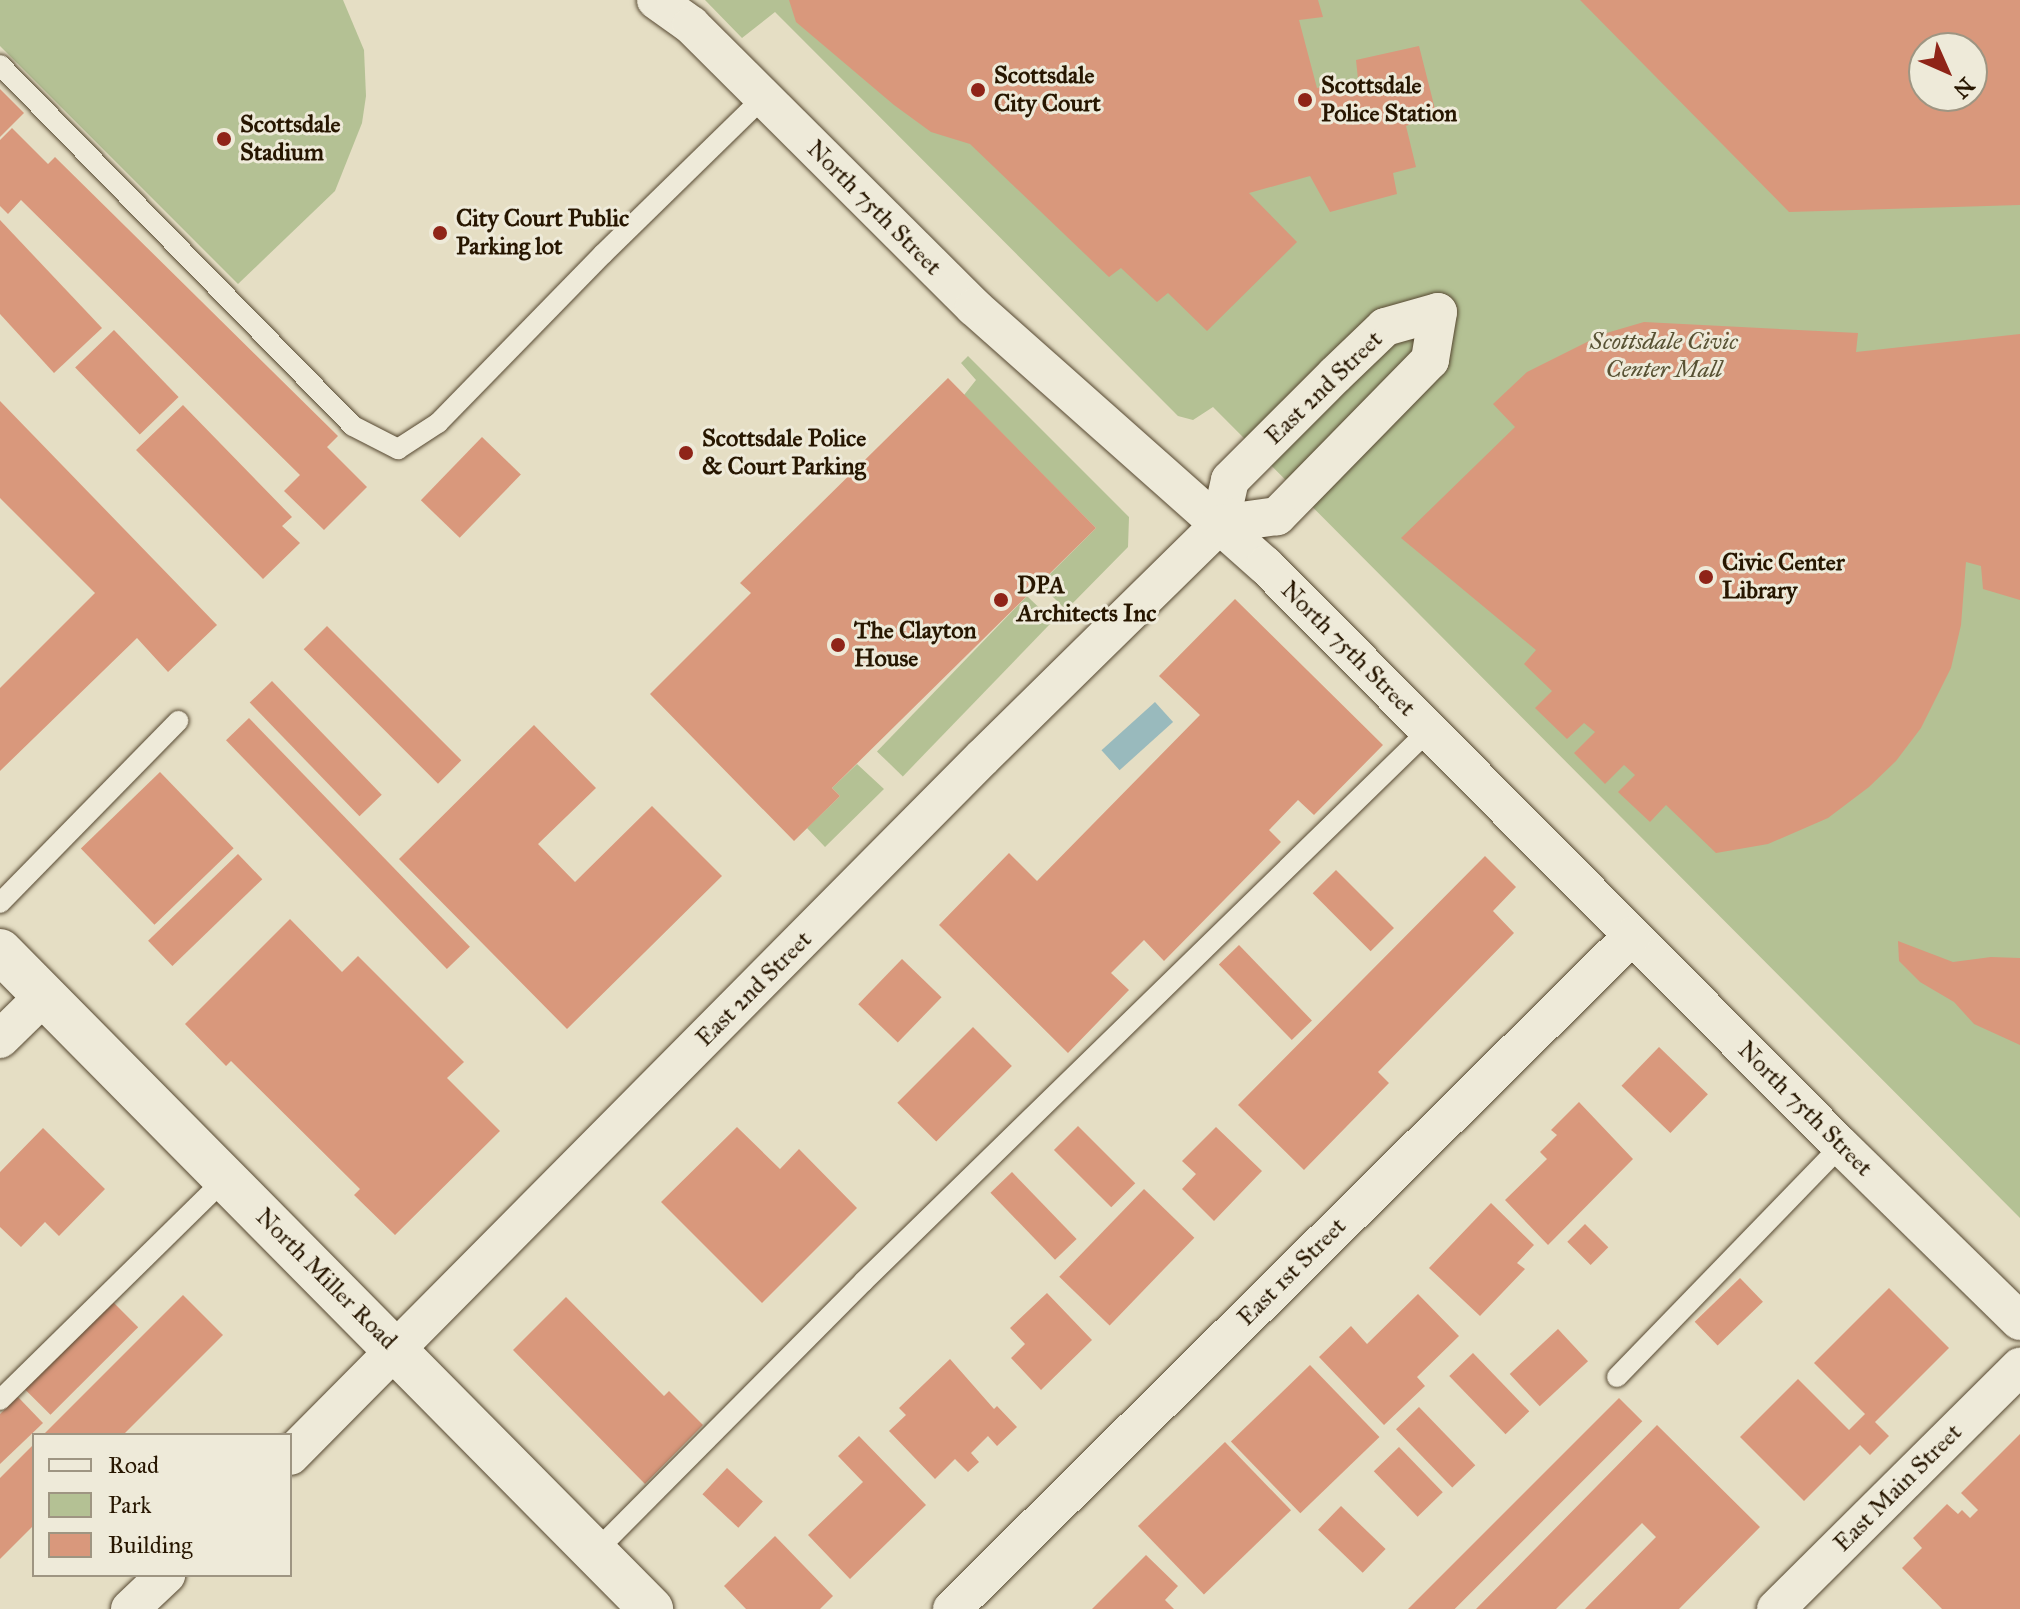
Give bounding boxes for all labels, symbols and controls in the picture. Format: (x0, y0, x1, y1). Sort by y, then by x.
north arrow (1908, 32, 1988, 112)
place label: Scottsdale City Court (994, 62, 1101, 118)
place label: Scottsdale Police Station (1321, 72, 1457, 128)
text: N (1948, 72, 1980, 104)
marker: Scottsdale City Court (969, 81, 987, 99)
marker: Scottsdale Police Station (1296, 91, 1314, 109)
place label: Scottsdale Stadium (240, 111, 341, 167)
marker: Scottsdale Stadium (215, 130, 233, 148)
street label: North 75th Street (801, 135, 947, 281)
place label: City Court Public Parking lot (456, 205, 629, 261)
marker: City Court Public Parking lot (431, 224, 449, 242)
street label: East 2nd Street (1260, 325, 1388, 451)
park label: Scottsdale Civic Center Mall (1590, 328, 1738, 384)
place label: Scottsdale Police & Court Parking (702, 425, 866, 481)
marker: Scottsdale Police & Court Parking (677, 444, 695, 462)
place label: Civic Center Library (1722, 549, 1845, 605)
marker: Civic Center Library (1697, 568, 1715, 586)
place label: DPA Architects Inc (1017, 572, 1156, 628)
street label: North 75th Street (1275, 576, 1421, 722)
marker: DPA Architects Inc (992, 591, 1010, 609)
place label: The Clayton House (854, 617, 977, 673)
marker: The Clayton House (829, 636, 847, 654)
street label: East 2nd Street (690, 925, 818, 1053)
street label: North 75th Street (1732, 1036, 1878, 1182)
street label: North Miller Road (249, 1202, 403, 1356)
street label: East 1st Street (1232, 1212, 1352, 1332)
street label: East Main Street (1828, 1418, 1968, 1558)
legend (32, 1433, 292, 1577)
text: Road (108, 1450, 159, 1480)
text: Park (108, 1490, 151, 1520)
text: Building (108, 1530, 193, 1560)

